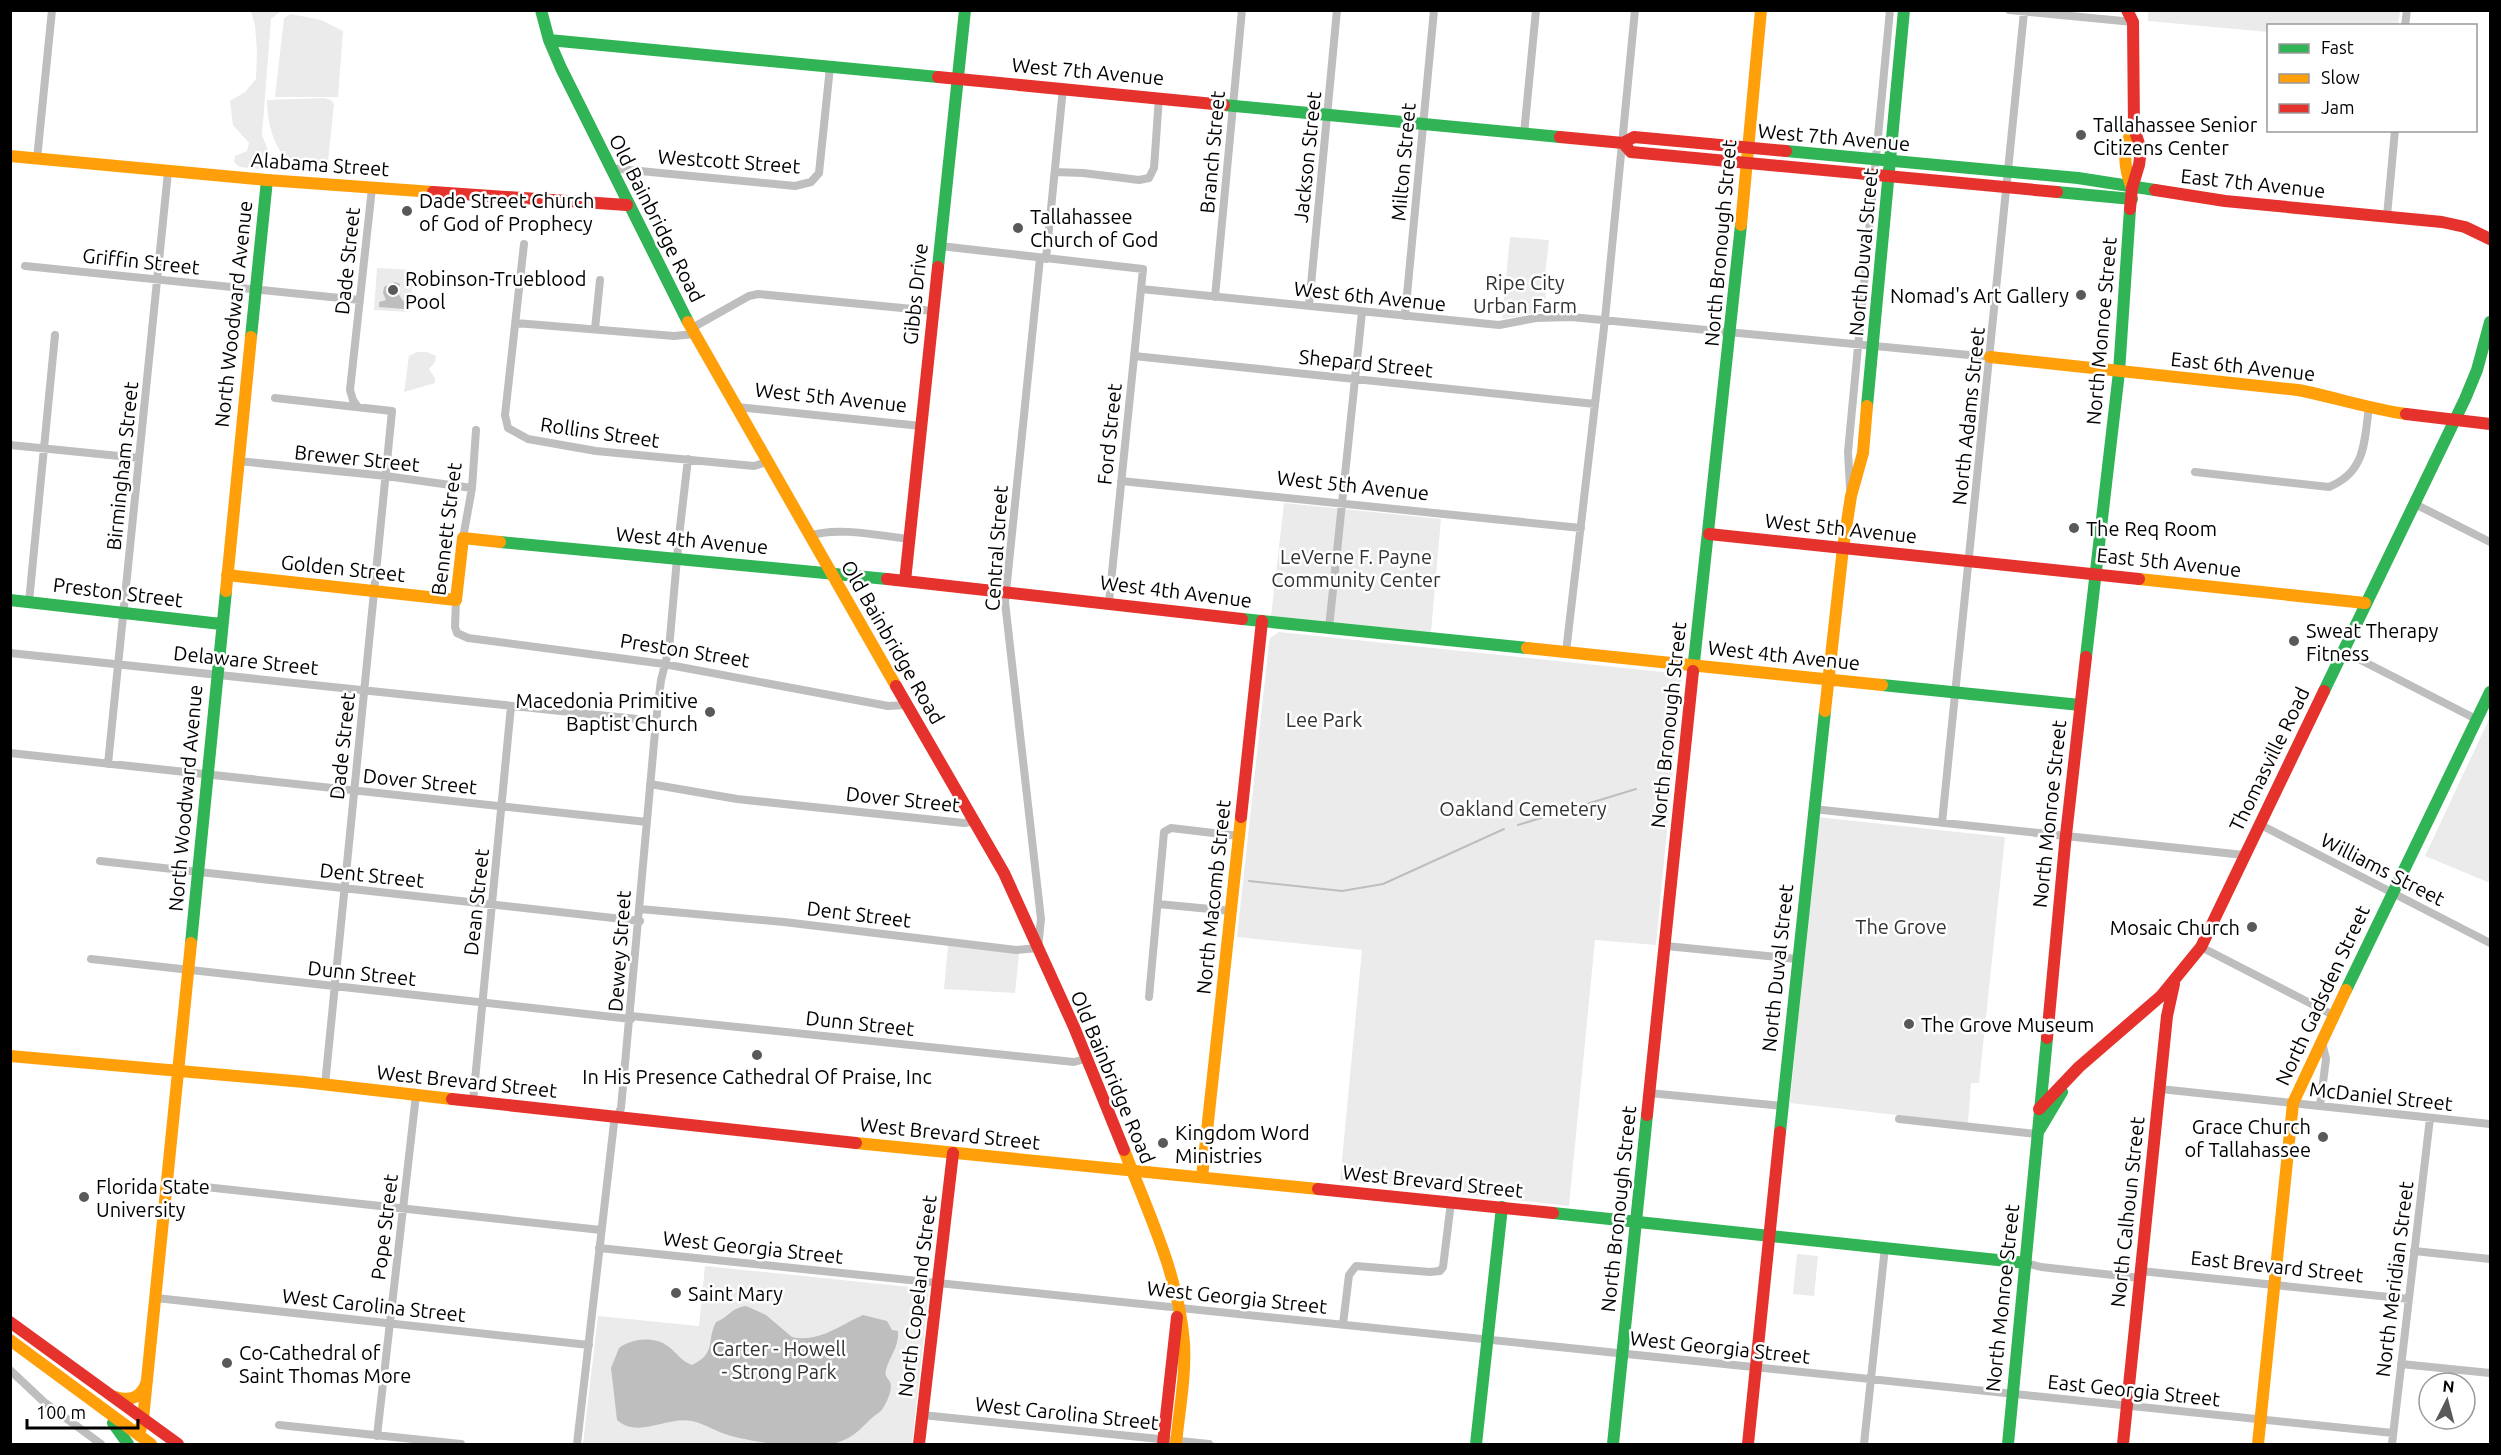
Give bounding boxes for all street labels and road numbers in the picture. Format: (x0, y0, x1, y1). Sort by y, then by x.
street label: West 7th Avenue (1011, 53, 1165, 89)
street label: Branch Street (1195, 90, 1229, 214)
street label: Jackson Street (1289, 90, 1325, 224)
street label: Milton Street (1386, 102, 1420, 222)
street label: West 7th Avenue (1757, 119, 1911, 155)
street label: Old Bainbridge Road (605, 130, 709, 306)
street label: North Bronough Street (1700, 139, 1741, 347)
street label: Westcott Street (657, 145, 801, 177)
street label: Alabama Street (250, 148, 390, 180)
street label: East 7th Avenue (2180, 164, 2326, 202)
street label: North Duval Street (1844, 167, 1882, 337)
street label: North Woodward Avenue (210, 200, 256, 428)
street label: Dade Street (330, 206, 364, 316)
street label: North Monroe Street (2081, 236, 2121, 426)
street label: Gibbs Drive (898, 242, 932, 346)
street label: Griffin Street (81, 243, 201, 279)
street label: West 6th Avenue (1293, 277, 1447, 315)
street label: North Adams Street (1947, 326, 1989, 506)
street label: Shepard Street (1298, 345, 1434, 381)
street label: East 6th Avenue (2170, 347, 2316, 385)
street label: West 5th Avenue (754, 378, 908, 416)
street label: Birmingham Street (102, 380, 142, 552)
street label: Ford Street (1092, 382, 1126, 486)
street label: Rollins Street (539, 412, 661, 452)
street label: Brewer Street (293, 440, 421, 476)
street label: Bennett Street (426, 461, 466, 597)
street label: West 5th Avenue (1276, 466, 1430, 504)
street label: Central Street (980, 484, 1012, 612)
street label: West 5th Avenue (1764, 509, 1918, 547)
street label: West 4th Avenue (615, 522, 769, 558)
street label: East 5th Avenue (2096, 543, 2242, 581)
street label: Golden Street (280, 550, 406, 586)
street label: Old Bainbridge Road (837, 556, 949, 728)
street label: West 4th Avenue (1099, 570, 1253, 612)
street label: Preston Street (52, 573, 184, 611)
street label: North Bronough Street (1646, 621, 1690, 829)
street label: Preston Street (619, 628, 751, 672)
street label: West 4th Avenue (1707, 636, 1861, 674)
street label: Delaware Street (172, 641, 320, 679)
street label: Thomasville Road (2224, 683, 2314, 835)
street label: North Woodward Avenue (164, 684, 206, 912)
street label: Dade Street (325, 691, 359, 801)
street label: North Monroe Street (2028, 719, 2070, 909)
street label: Dover Street (362, 764, 478, 798)
street label: Dover Street (845, 782, 961, 816)
street label: North Macomb Street (1191, 798, 1235, 995)
street label: Williams Street (2317, 828, 2449, 910)
street label: Dean Street (459, 847, 493, 957)
street label: Dent Street (319, 858, 425, 892)
street label: North Duval Street (1757, 883, 1797, 1053)
street label: Dewey Street (603, 889, 635, 1013)
street label: Dent Street (806, 896, 913, 932)
street label: North Gadsden Street (2270, 901, 2374, 1089)
street label: Dunn Street (307, 956, 417, 990)
street label: Old Bainbridge Road (1066, 987, 1160, 1167)
street label: Dunn Street (805, 1006, 915, 1040)
street label: West Brevard Street (376, 1060, 559, 1102)
street label: McDaniel Street (2308, 1077, 2454, 1115)
street label: North Bronough Street (1596, 1105, 1640, 1313)
street label: West Brevard Street (859, 1112, 1042, 1154)
street label: North Calhoun Street (2106, 1115, 2148, 1308)
street label: West Brevard Street (1342, 1160, 1525, 1202)
street label: Pope Street (366, 1173, 402, 1281)
street label: North Meridian Street (2371, 1180, 2417, 1378)
street label: North Copeland Street (893, 1194, 941, 1398)
street label: North Monroe Street (1981, 1203, 2023, 1393)
street label: West Georgia Street (662, 1226, 844, 1268)
street label: East Brevard Street (2189, 1245, 2365, 1287)
street label: West Georgia Street (1146, 1276, 1328, 1318)
street label: West Carolina Street (281, 1284, 467, 1326)
street label: West Georgia Street (1629, 1326, 1811, 1368)
street label: East Georgia Street (2047, 1370, 2221, 1411)
street label: West Carolina Street (974, 1392, 1160, 1434)

